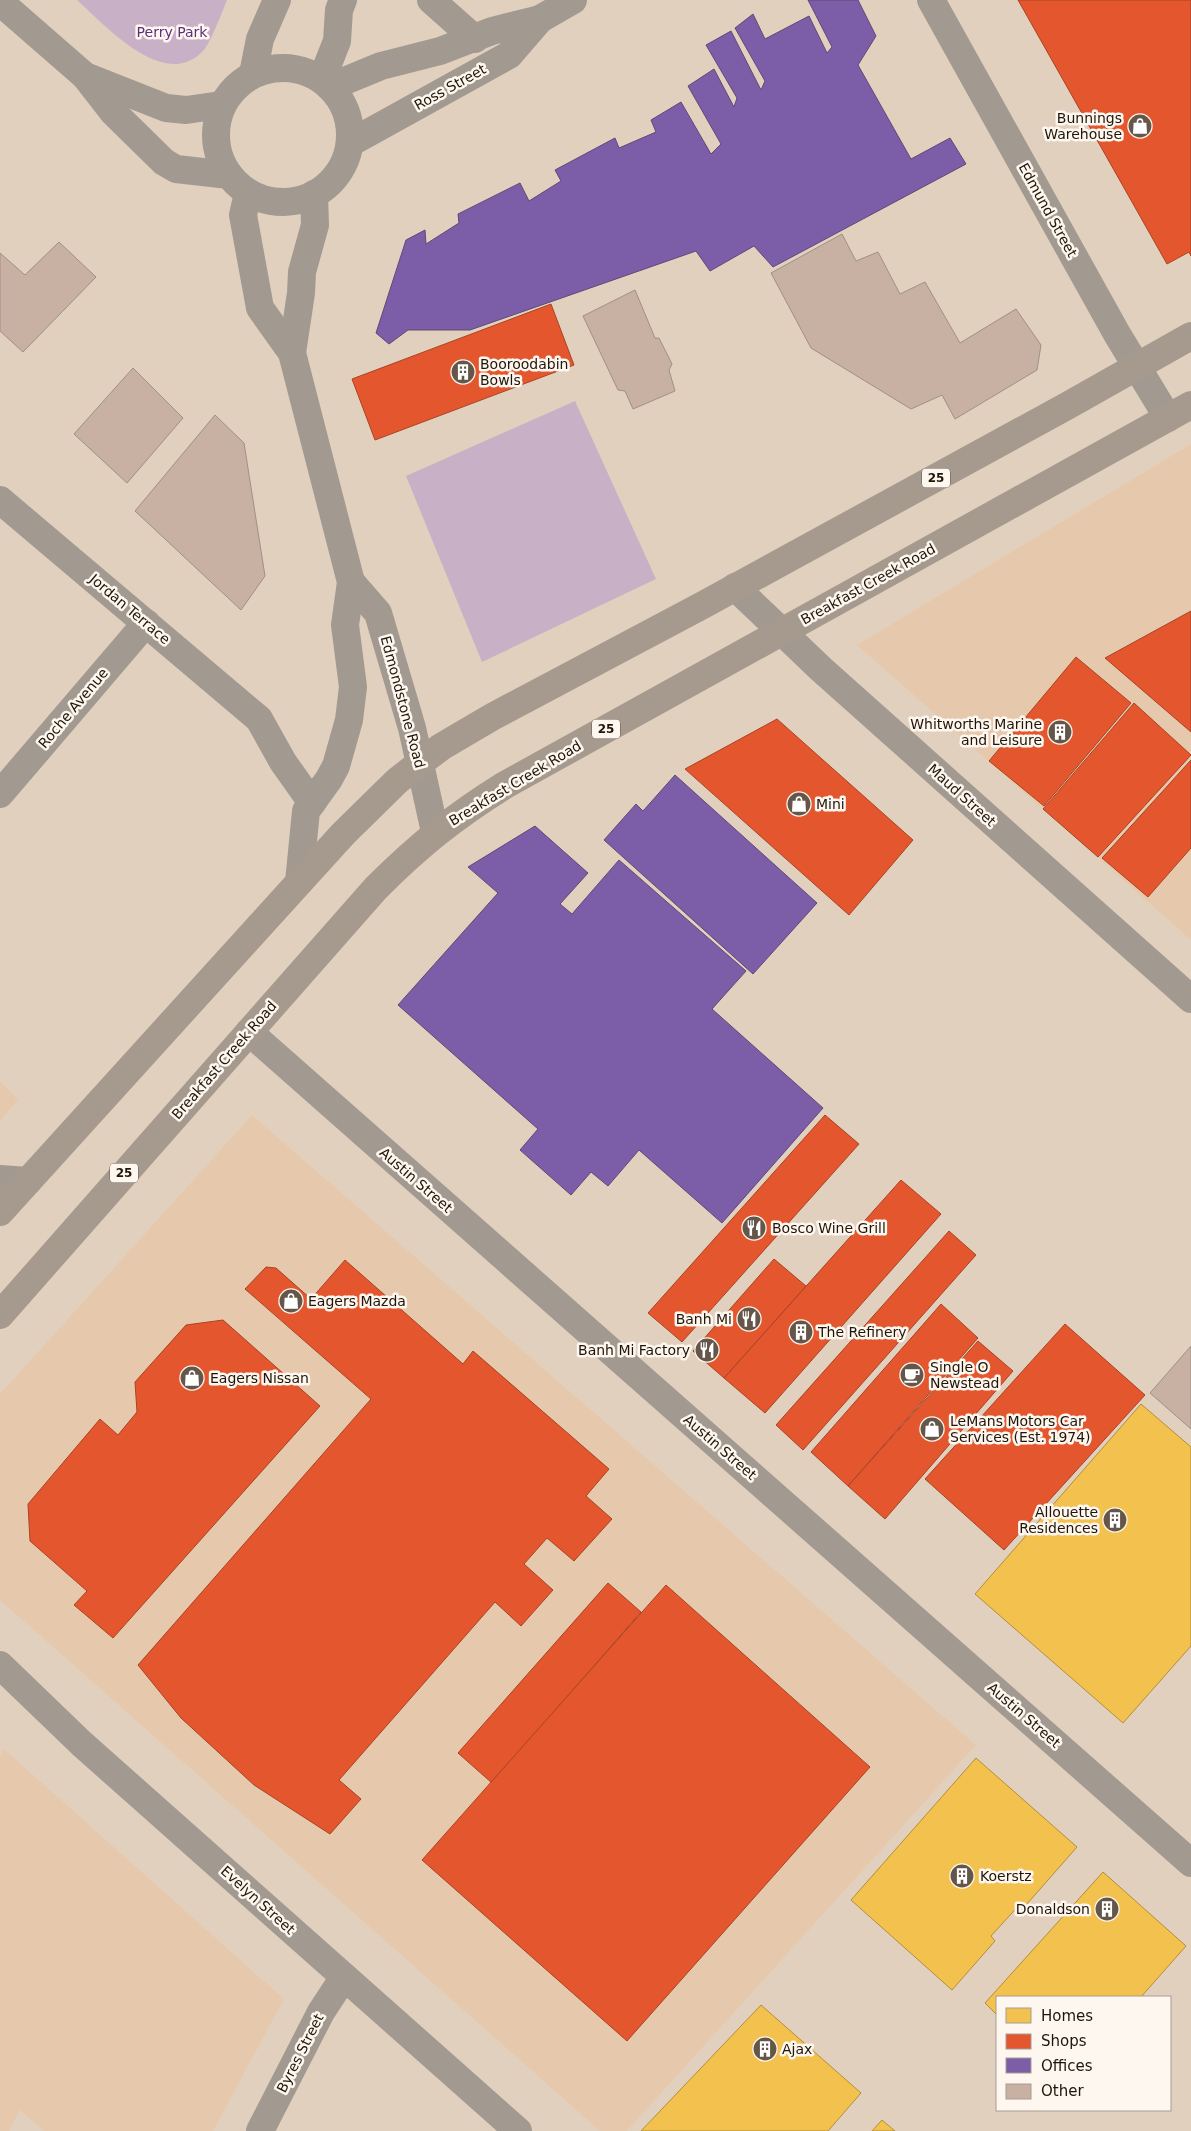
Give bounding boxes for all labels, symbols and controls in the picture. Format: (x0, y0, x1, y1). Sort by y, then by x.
park label: Perry Park (137, 24, 208, 40)
street label: Ross Street (411, 61, 489, 113)
place label: Bunnings Warehouse (1044, 110, 1122, 142)
shop icon: Bunnings Warehouse (1127, 113, 1153, 139)
street label: Edmund Street (1016, 160, 1081, 260)
place label: Booroodabin Bowls (480, 356, 568, 388)
building icon: Booroodabin Bowls (450, 359, 476, 385)
road number: 25 (922, 468, 950, 488)
street label: Breakfast Creek Road (798, 540, 938, 628)
street label: Jordan Terrace (86, 570, 173, 647)
street label: Edmondstone Road (378, 634, 428, 770)
street label: Roche Avenue (35, 665, 111, 751)
place label: Whitworths Marine and Leisure (910, 716, 1042, 748)
building icon: Whitworths Marine and Leisure (1047, 719, 1073, 745)
road number: 25 (592, 720, 620, 739)
street label: Breakfast Creek Road (446, 737, 584, 829)
street label: Maud Street (925, 760, 999, 830)
shop icon: Mini (786, 791, 812, 817)
place label: Mini (816, 796, 845, 812)
street label: Breakfast Creek Road (168, 998, 280, 1122)
street label: Austin Street (376, 1144, 456, 1216)
road number: 25 (110, 1164, 138, 1182)
restaurant icon: Bosco Wine Grill (741, 1215, 767, 1241)
place label: Bosco Wine Grill (772, 1220, 886, 1236)
shop icon: Eagers Mazda (278, 1288, 304, 1314)
place label: Eagers Mazda (308, 1293, 406, 1309)
restaurant icon: Banh Mi (736, 1306, 762, 1332)
place label: Banh Mi (676, 1311, 732, 1327)
building icon: The Refinery (788, 1319, 814, 1345)
place label: The Refinery (817, 1324, 907, 1340)
restaurant icon: Banh Mi Factory (694, 1337, 720, 1363)
place label: Banh Mi Factory (578, 1342, 690, 1358)
place label: Single O Newstead (930, 1359, 999, 1391)
cafe icon: Single O Newstead (899, 1362, 925, 1388)
shop icon: Eagers Nissan (179, 1365, 205, 1391)
place label: Eagers Nissan (210, 1370, 309, 1386)
street label: Austin Street (680, 1411, 760, 1483)
place label: LeMans Motors Car Services (Est. 1974) (950, 1413, 1091, 1445)
shop icon: LeMans Motors Car Services (Est. 1974) (919, 1416, 945, 1442)
place label: Allouette Residences (1019, 1504, 1098, 1536)
building icon: Allouette Residences (1102, 1507, 1128, 1533)
street label: Austin Street (984, 1679, 1064, 1751)
street label: Evelyn Street (218, 1863, 299, 1938)
building icon: Koerstz (949, 1863, 975, 1889)
place label: Koerstz (980, 1868, 1032, 1884)
building icon: Donaldson (1094, 1896, 1120, 1922)
place label: Donaldson (1016, 1901, 1090, 1917)
legend (996, 1996, 1171, 2111)
text: Homes (1041, 2007, 1093, 2025)
street label: Byres Street (273, 2011, 327, 2095)
text: Shops (1041, 2032, 1087, 2050)
building icon: Ajax (752, 2036, 778, 2062)
place label: Ajax (782, 2041, 812, 2057)
text: Offices (1041, 2057, 1093, 2075)
text: Other (1041, 2082, 1084, 2100)

